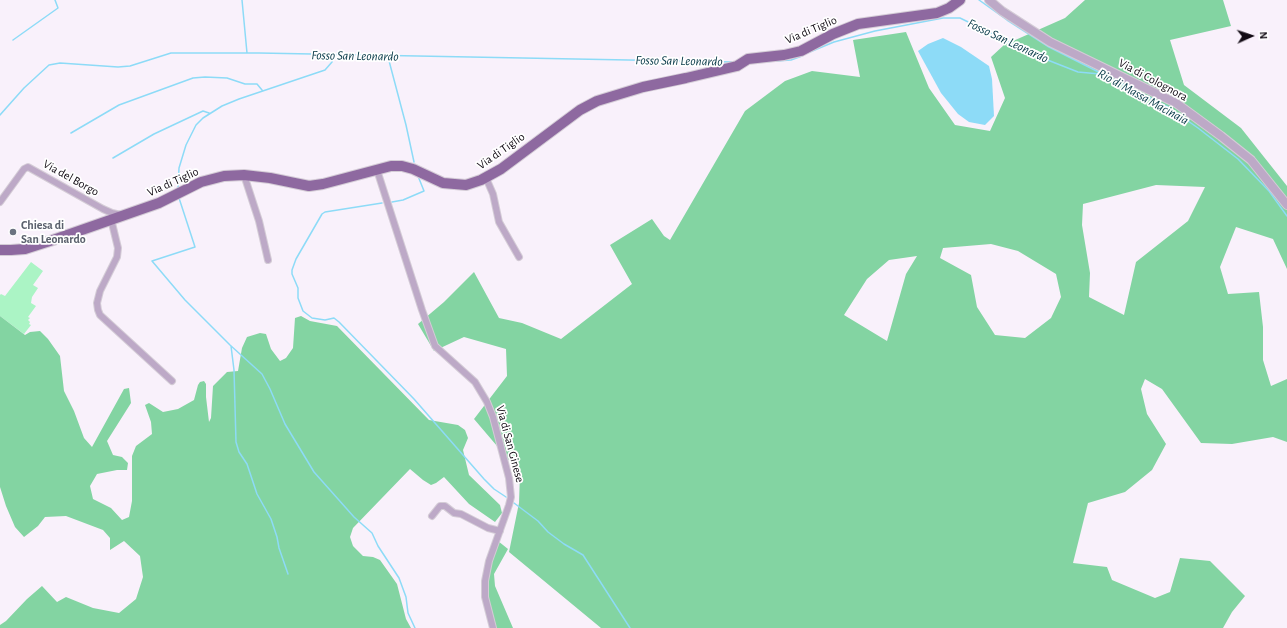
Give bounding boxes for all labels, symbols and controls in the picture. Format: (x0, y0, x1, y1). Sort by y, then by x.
street label: Via di Tiglio (783, 13, 839, 47)
water label: Fosso San Leonardo (965, 15, 1051, 67)
north arrow (1231, 16, 1271, 56)
text: N (1258, 31, 1269, 39)
water label: Fosso San Leonardo (311, 47, 399, 65)
water label: Fosso San Leonardo (635, 52, 723, 70)
street label: Via di Colognora (1116, 56, 1190, 104)
water label: Rio di Massa Macinaia (1095, 66, 1191, 128)
street label: Via di Tiglio (474, 129, 528, 173)
street label: Via del Borgo (41, 157, 101, 199)
street label: Via di Tiglio (145, 164, 201, 200)
place label: Chiesa di San Leonardo (21, 218, 86, 246)
marker: Chiesa di San Leonardo (8, 227, 18, 237)
street label: Via di San Ginese (493, 404, 527, 484)

